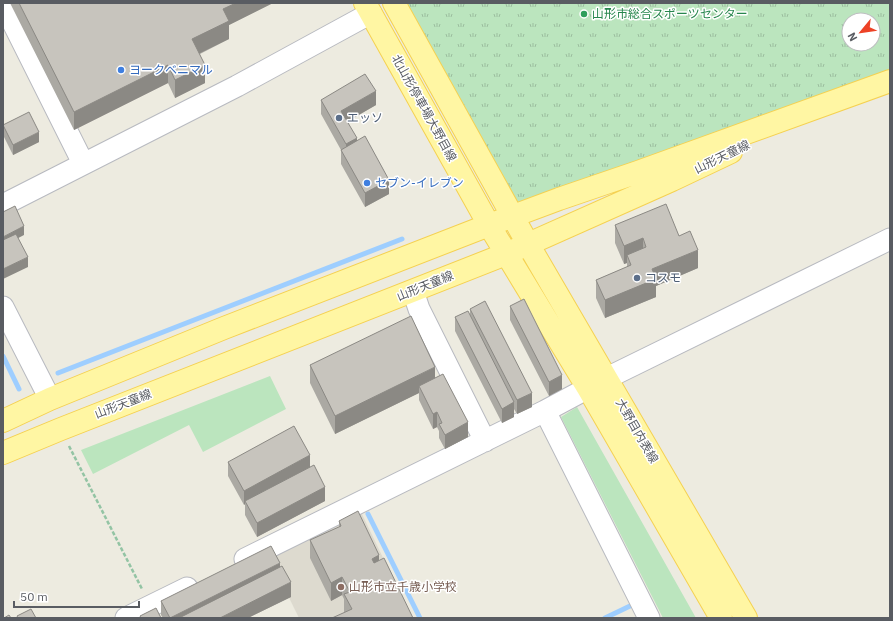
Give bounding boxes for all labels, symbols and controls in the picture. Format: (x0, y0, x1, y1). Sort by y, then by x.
place label: 山形市総合スポーツセンター (592, 6, 748, 21)
marker: 山形市総合スポーツセンター (579, 9, 589, 19)
north arrow (841, 12, 881, 52)
text: N (844, 30, 860, 44)
street label: 北山形停車場大野目線 (389, 52, 460, 164)
place label: ヨークベニマル (129, 62, 213, 77)
marker: ヨークベニマル (116, 65, 126, 75)
place label: エッソ (347, 110, 383, 125)
marker: エッソ (334, 113, 344, 123)
street label: 山形天童線 (692, 137, 752, 176)
place label: セブン-イレブン (375, 175, 464, 190)
marker: セブン-イレブン (362, 178, 372, 188)
street label: 山形天童線 (394, 267, 455, 304)
place label: コスモ (645, 270, 681, 285)
marker: コスモ (632, 273, 642, 283)
street label: 山形天童線 (92, 386, 154, 421)
street label: 大野目内表線 (613, 396, 662, 466)
place label: 山形市立千歳小学校 (349, 579, 457, 594)
marker: 山形市立千歳小学校 (336, 582, 346, 592)
scale bar (14, 583, 139, 609)
text: 50 m (20, 589, 48, 604)

